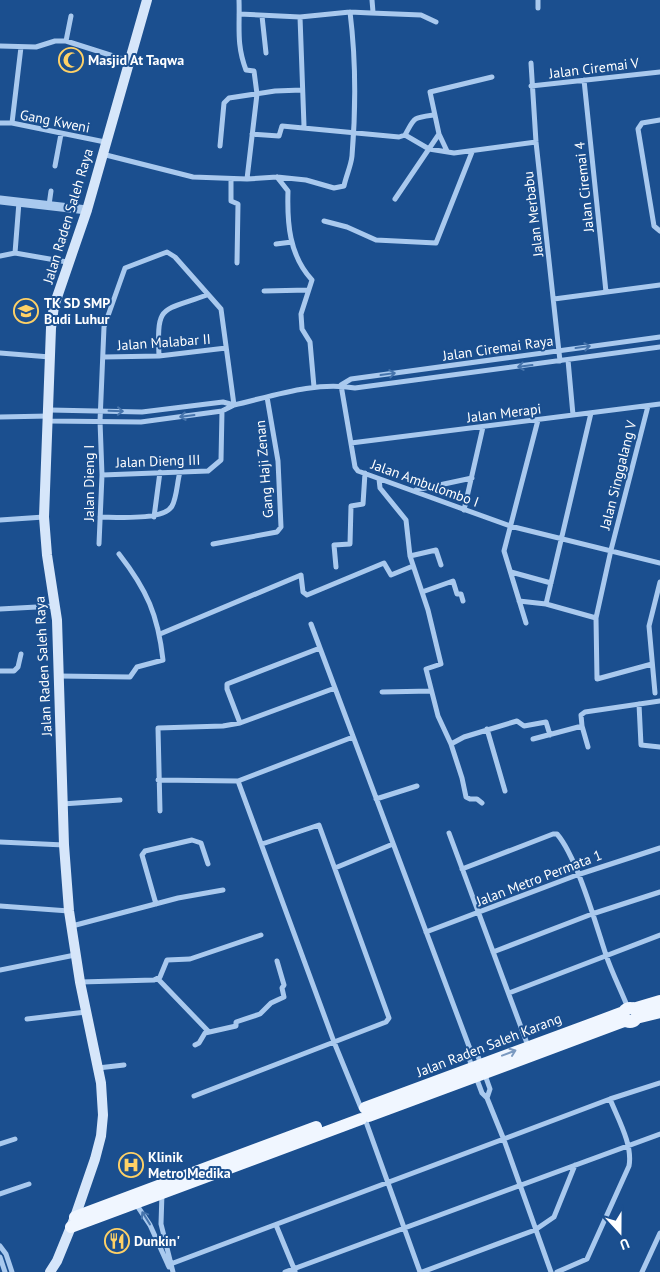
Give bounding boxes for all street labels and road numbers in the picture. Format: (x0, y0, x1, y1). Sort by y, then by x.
street label: Jalan Ciremai V (547, 54, 640, 83)
street label: Gang Kweni (18, 105, 92, 137)
street label: Jalan Ciremai 4 (570, 141, 598, 234)
street label: Jalan Raden Saleh Raya (39, 146, 97, 287)
street label: Jalan Merbabu (519, 170, 547, 259)
street label: Jalan Malabar II (116, 330, 211, 354)
street label: Jalan Ciremai Raya (441, 331, 554, 365)
street label: Jalan Merapi (465, 400, 542, 427)
street label: Gang Haji Zenan (251, 419, 277, 519)
street label: Jalan Singgalang V (596, 419, 640, 532)
street label: Jalan Dieng I (80, 445, 98, 522)
street label: Jalan Dieng III (114, 451, 201, 472)
street label: Jalan Ambulombo I (368, 455, 481, 511)
street label: Jalan Raden Saleh Raya (30, 595, 56, 737)
street label: Jalan Metro Permata 1 (473, 846, 604, 911)
street label: Jalan Raden Saleh Karang (413, 1009, 564, 1081)

